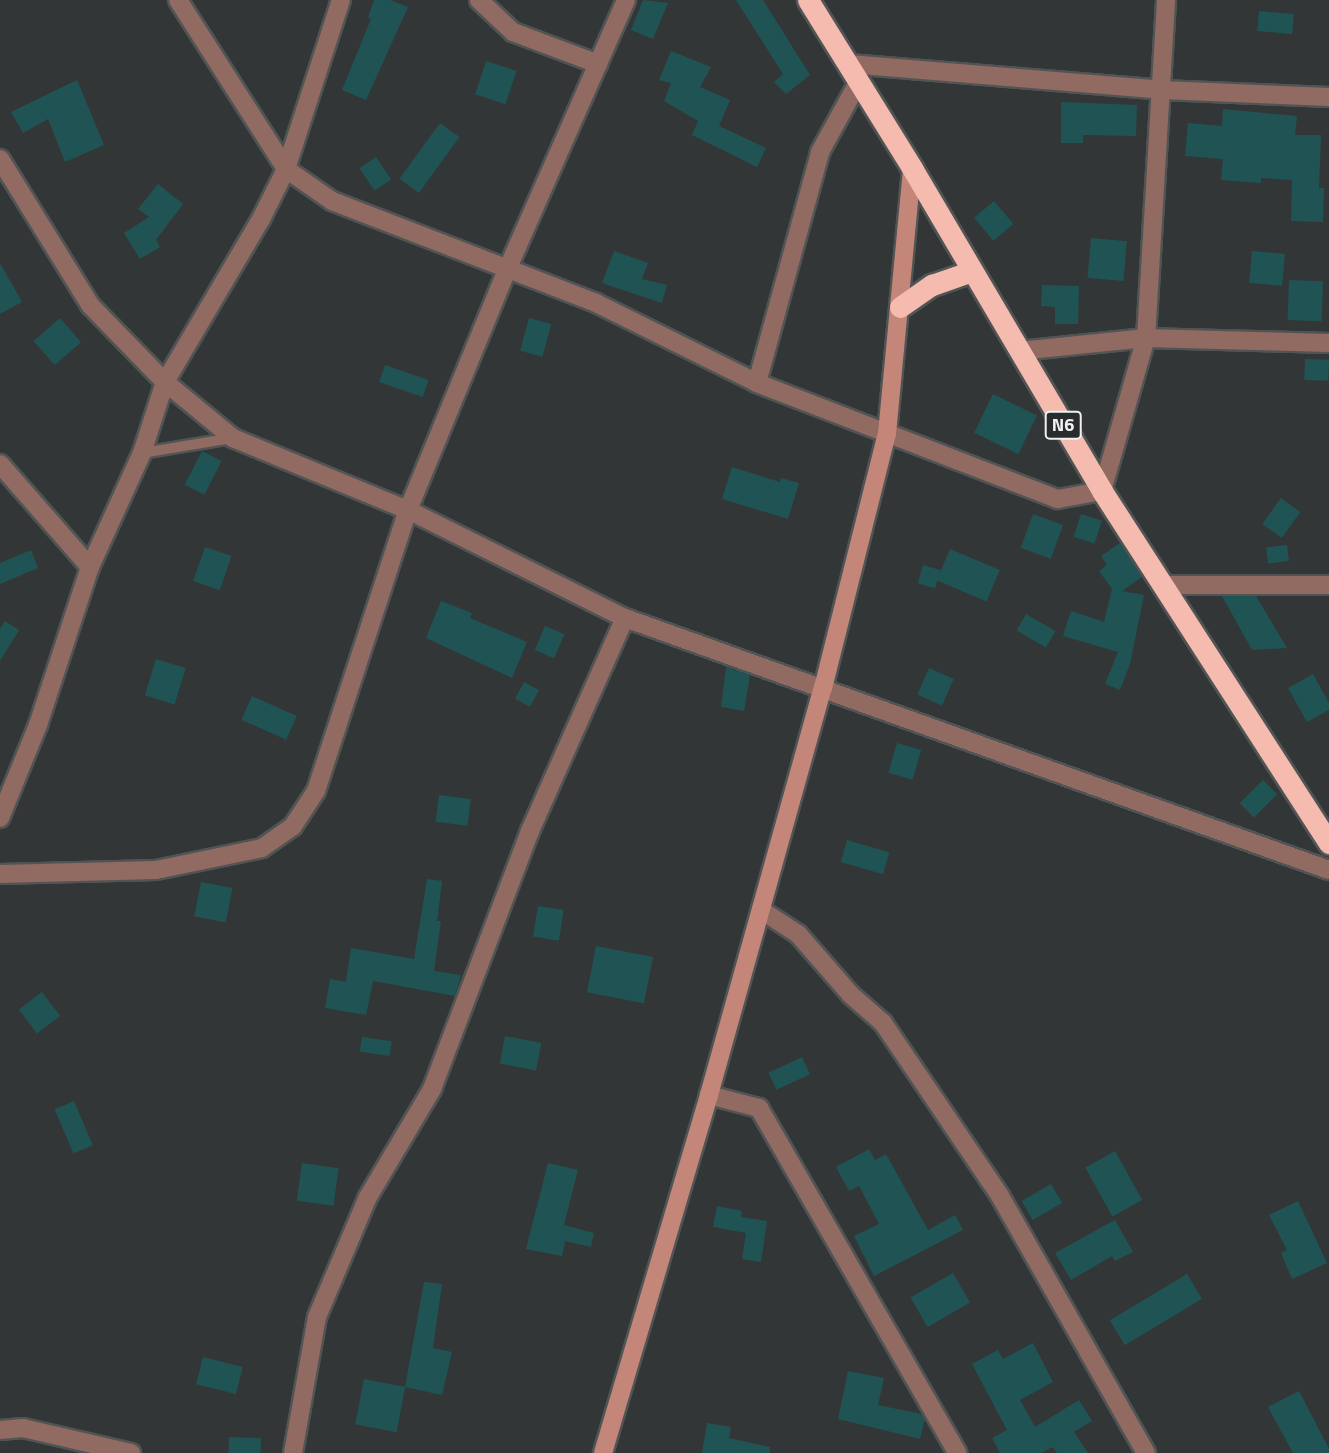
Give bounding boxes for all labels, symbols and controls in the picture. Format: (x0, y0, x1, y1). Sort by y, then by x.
road number: N6 (1044, 410, 1082, 440)

